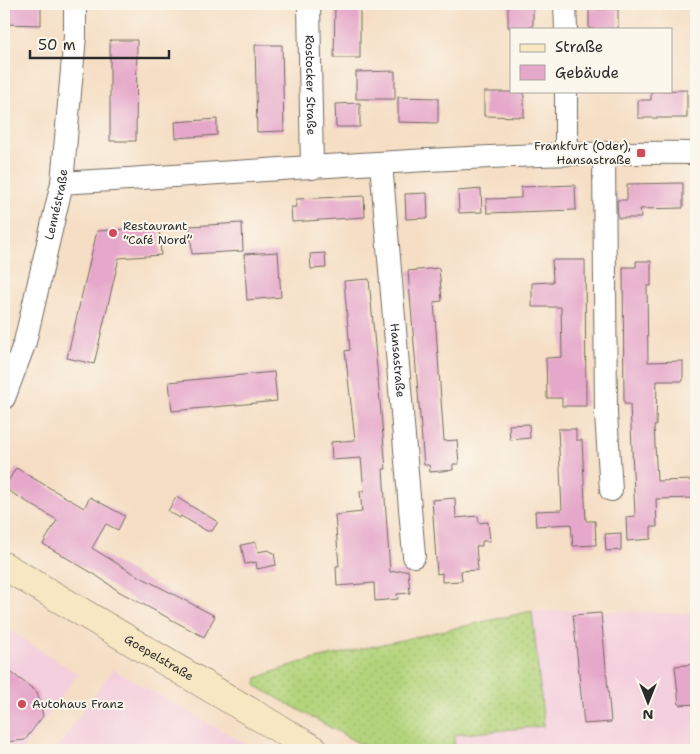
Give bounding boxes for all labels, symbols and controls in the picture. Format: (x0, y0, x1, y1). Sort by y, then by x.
scale bar (30, 28, 169, 60)
legend (510, 28, 672, 92)
text: 50 m (38, 35, 76, 55)
street label: Rostocker Straße (302, 35, 319, 135)
text: Straße (555, 37, 603, 57)
text: Gebäude (555, 63, 619, 83)
place label: Frankfurt (Oder), Hansastraße (534, 138, 631, 168)
marker: Frankfurt (Oder), Hansastraße (635, 147, 647, 159)
street label: Lennéstraße (41, 168, 71, 241)
place label: Restaurant “Café Nord” (123, 218, 192, 248)
marker: Restaurant “Café Nord” (107, 227, 119, 239)
street label: Hansastraße (386, 323, 409, 398)
street label: Goepelstraße (121, 631, 197, 685)
north arrow (622, 676, 672, 726)
place label: Autohaus Franz (32, 696, 124, 712)
marker: Autohaus Franz (16, 698, 28, 710)
text: N (642, 706, 654, 724)

